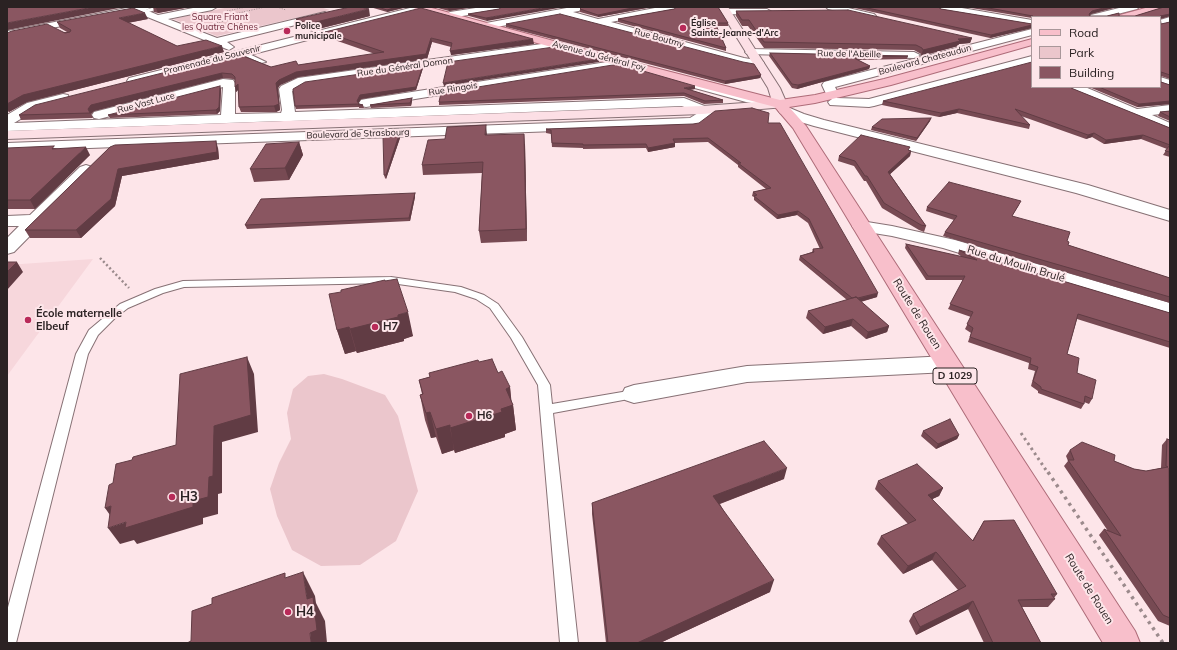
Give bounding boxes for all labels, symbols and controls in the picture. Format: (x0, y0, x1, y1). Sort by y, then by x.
park label: Square Friant les Quatre Chênes (182, 12, 258, 33)
legend (1031, 16, 1161, 88)
place label: Église Sainte-Jeanne-d'Arc (691, 18, 779, 39)
place label: Police municipale (295, 21, 342, 42)
marker: Église Sainte-Jeanne-d'Arc (678, 23, 688, 33)
text: Road (1069, 25, 1098, 40)
marker: Police municipale (282, 26, 292, 36)
street label: Rue Boutmy (633, 26, 685, 50)
street label: Avenue du Général Foy (551, 38, 647, 74)
street label: Boulevard Chateaudun (877, 42, 973, 78)
street label: Promenade du Souvenir (162, 43, 262, 77)
text: Park (1069, 45, 1094, 60)
street label: Rue de l'Abeille (817, 48, 881, 60)
street label: Rue du Général Domon (356, 55, 454, 79)
text: Building (1069, 65, 1114, 80)
street label: Rue Ringois (428, 80, 478, 98)
street label: Rue Vast Luce (116, 90, 176, 116)
street label: Boulevard de Strasbourg (306, 127, 410, 141)
street label: Rue du Moulin Brulé (965, 243, 1067, 285)
street label: Route de Rouen (890, 276, 944, 352)
place label: École maternelle Elbeuf (36, 307, 122, 333)
marker: École maternelle Elbeuf (23, 315, 33, 325)
place label: H7 (383, 320, 398, 334)
marker: H7 (370, 322, 380, 332)
road number: D 1029 (933, 368, 977, 384)
place label: H6 (477, 409, 492, 423)
marker: H6 (464, 411, 474, 421)
place label: H3 (180, 489, 198, 505)
marker: H3 (167, 492, 177, 502)
street label: Route de Rouen (1062, 551, 1116, 627)
place label: H4 (296, 604, 314, 620)
marker: H4 (283, 607, 293, 617)

